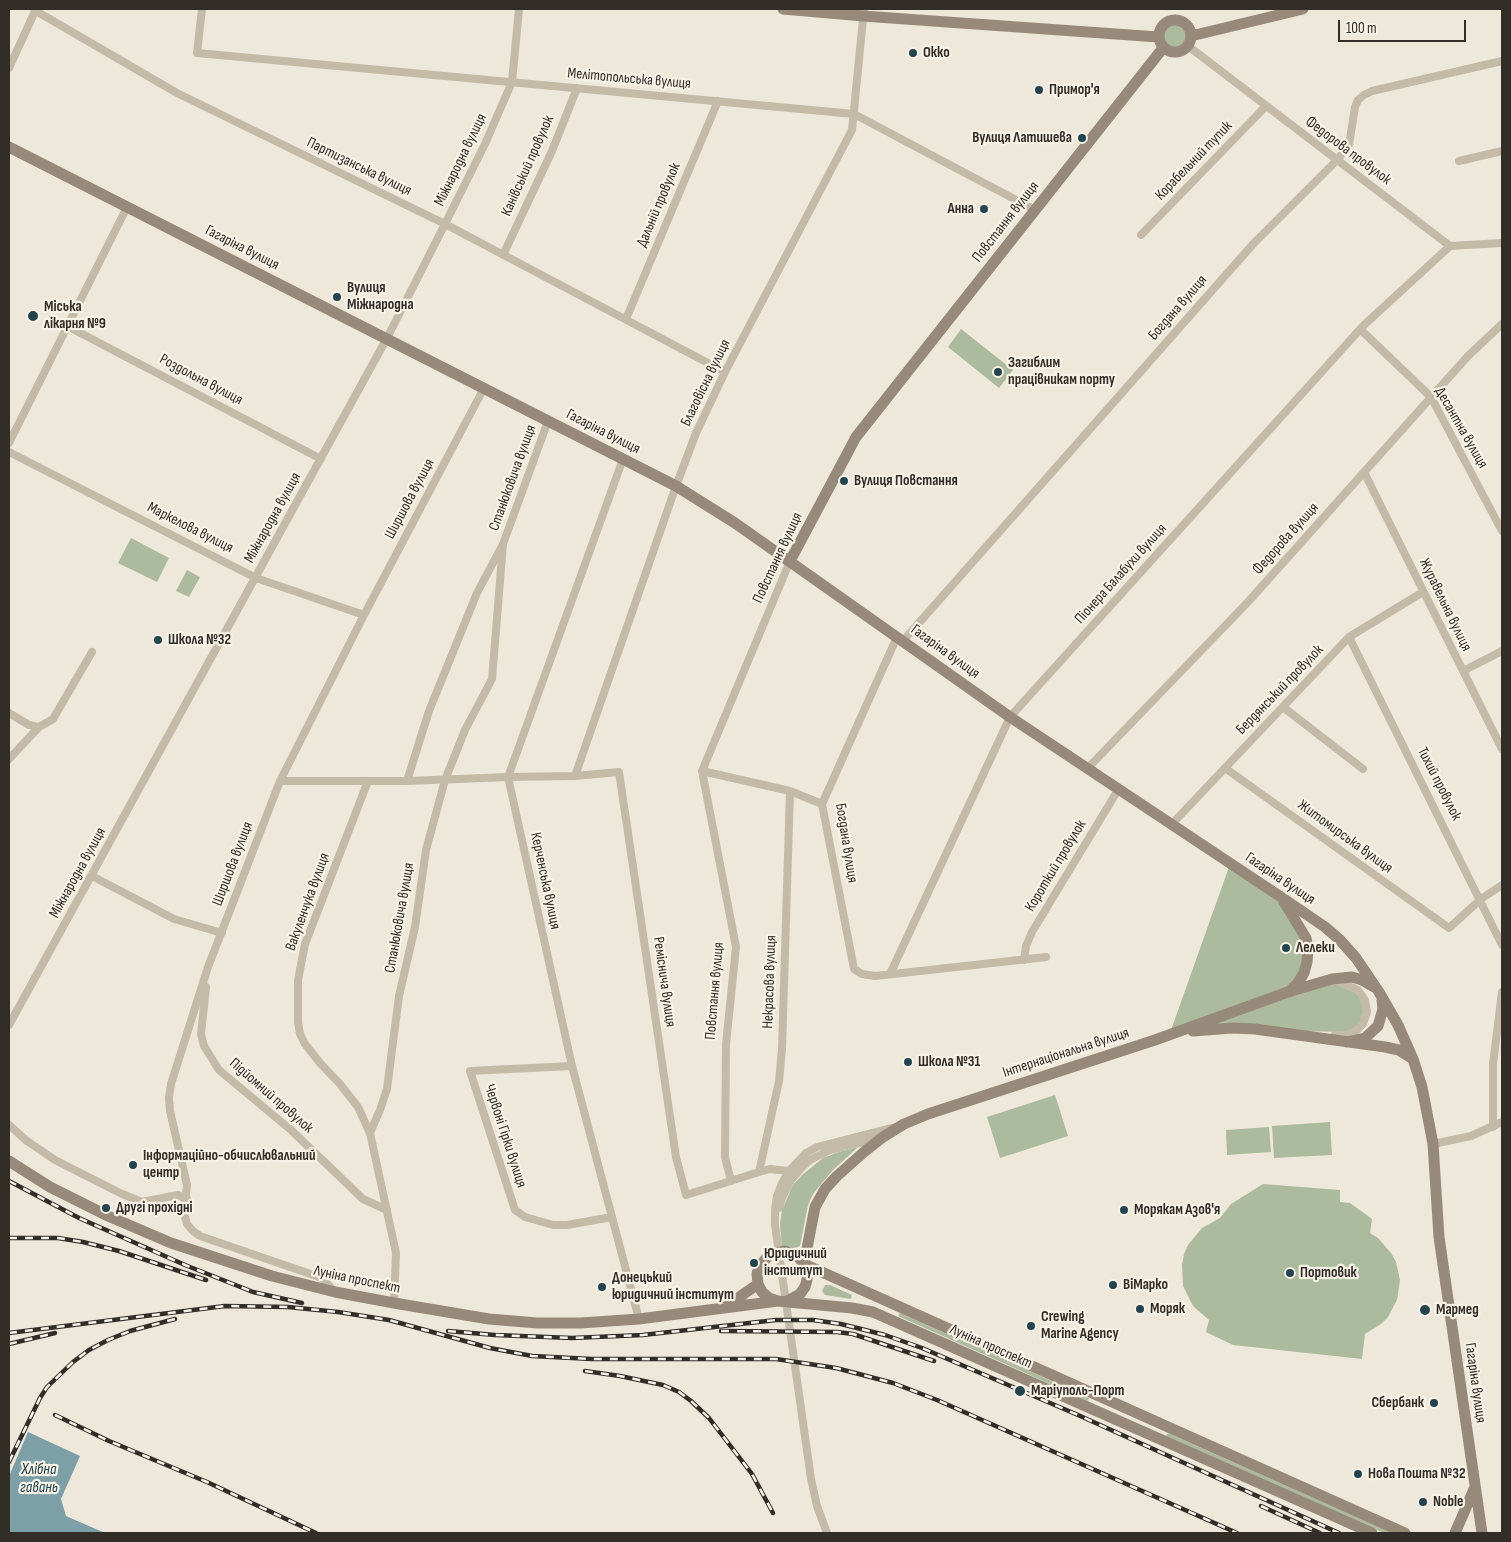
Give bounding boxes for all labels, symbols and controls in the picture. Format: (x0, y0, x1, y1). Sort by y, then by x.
scale bar (1341, 10, 1468, 42)
text: 100 m (1346, 19, 1377, 38)
place label: Окко (923, 44, 950, 62)
marker: Окко (907, 47, 919, 59)
street label: Мелітопольська вулиця (567, 65, 691, 93)
place label: Примор'я (1049, 81, 1100, 99)
marker: Примор'я (1033, 84, 1045, 96)
street label: Міжнародна вулиця (431, 111, 491, 209)
street label: Канівський провулок (498, 113, 558, 219)
street label: Федорова провулок (1302, 113, 1394, 189)
street label: Корабельний тупик (1152, 118, 1236, 204)
place label: Вулиця Латишева (972, 129, 1072, 147)
marker: Вулиця Латишева (1076, 132, 1088, 144)
street label: Партизанська вулиця (304, 134, 414, 200)
street label: Дальній провулок (633, 160, 685, 250)
street label: Повстання вулиця (969, 178, 1043, 266)
place label: Анна (947, 200, 974, 218)
marker: Анна (978, 203, 990, 215)
street label: Гагаріна вулиця (202, 222, 282, 274)
street label: Богдана вулиця (1145, 272, 1211, 344)
place label: Вулиця Міжнародна (347, 279, 414, 314)
marker: Вулиця Міжнародна (331, 291, 343, 303)
place label: Міська лікарня №9 (44, 298, 106, 333)
marker: Міська лікарня №9 (26, 309, 40, 323)
street label: Благовісна вулиця (677, 337, 735, 429)
street label: Роздольна вулиця (156, 351, 246, 409)
place label: Загиблим працівникам порту (1008, 354, 1115, 389)
marker: Загиблим працівникам порту (992, 366, 1004, 378)
street label: Десантна вулиця (1431, 384, 1491, 472)
street label: Гагаріна вулиця (563, 406, 643, 458)
street label: Станюковича вулиця (486, 423, 540, 533)
street label: Ширшова вулиця (381, 456, 439, 542)
street label: Міжнародна вулиця (241, 470, 305, 566)
place label: Вулиця Повстання (854, 472, 958, 490)
marker: Вулиця Повстання (838, 475, 850, 487)
street label: Маркелова вулиця (144, 499, 236, 557)
street label: Федорова вулиця (1249, 499, 1323, 579)
street label: Повстання вулиця (749, 510, 807, 606)
street label: Піонера Балабухи вулиця (1071, 520, 1171, 628)
street label: Журавельна вулиця (1415, 556, 1475, 654)
street label: Гагаріна вулиця (907, 621, 983, 683)
place label: Школа №32 (168, 631, 231, 649)
marker: Школа №32 (152, 634, 164, 646)
street label: Бердянський провулок (1233, 641, 1327, 739)
street label: Тихий провулок (1413, 744, 1465, 824)
street label: Житомирська вулиця (1294, 796, 1396, 878)
street label: Богдана вулиця (831, 802, 861, 884)
street label: Короткий провулок (1022, 817, 1090, 915)
street label: Ширшова вулиця (209, 819, 257, 909)
street label: Міжнародна вулиця (46, 825, 110, 921)
street label: Керченська вулиця (526, 831, 564, 931)
street label: Гагаріна вулиця (1242, 849, 1318, 909)
street label: Вакуленчука вулиця (282, 851, 334, 953)
street label: Станюковича вулиця (381, 862, 419, 974)
street label: Некрасова вулиця (759, 935, 781, 1029)
street label: Реміснича вулиця (649, 936, 679, 1028)
place label: Лелеки (1296, 939, 1335, 957)
street label: Повстання вулиця (702, 942, 728, 1040)
marker: Лелеки (1280, 942, 1292, 954)
street label: Інтернаціональна вулиця (1001, 1024, 1131, 1082)
place label: Школа №31 (918, 1053, 980, 1071)
street label: Підйомний провулок (225, 1055, 317, 1137)
marker: Школа №31 (902, 1056, 914, 1068)
street label: Червоні Гірки вулиця (480, 1082, 530, 1190)
place label: Інформаційно-обчислювальний центр (143, 1147, 315, 1182)
marker: Інформаційно-обчислювальний центр (127, 1159, 139, 1171)
place label: Другі прохідні (116, 1199, 193, 1217)
place label: Морякам Азов'я (1134, 1201, 1220, 1219)
marker: Другі прохідні (100, 1202, 112, 1214)
marker: Морякам Азов'я (1118, 1204, 1130, 1216)
place label: Юридичний інститут (764, 1245, 827, 1280)
marker: Юридичний інститут (748, 1257, 760, 1269)
street label: Луніна проспект (312, 1262, 402, 1298)
place label: Портовик (1300, 1264, 1357, 1282)
marker: Портовик (1284, 1267, 1296, 1279)
place label: Донецький юридичний інститут (612, 1269, 734, 1304)
place label: ВіМарко (1123, 1276, 1168, 1294)
marker: ВіМарко (1107, 1279, 1119, 1291)
marker: Донецький юридичний інститут (596, 1281, 608, 1293)
place label: Моряк (1150, 1300, 1185, 1318)
place label: Мармед (1436, 1301, 1479, 1319)
marker: Моряк (1134, 1303, 1146, 1315)
marker: Мармед (1418, 1303, 1432, 1317)
place label: Crewing Marine Agency (1041, 1308, 1119, 1343)
marker: Crewing Marine Agency (1025, 1320, 1037, 1332)
street label: Луніна проспект (947, 1321, 1035, 1373)
street label: Гагаріна вулиця (1460, 1342, 1490, 1424)
place label: Маріуполь-Порт (1031, 1382, 1124, 1400)
marker: Маріуполь-Порт (1013, 1384, 1027, 1398)
place label: Сбербанк (1371, 1394, 1424, 1412)
marker: Сбербанк (1428, 1397, 1440, 1409)
water label: Хлібна гавань (20, 1460, 58, 1498)
place label: Нова Пошта №32 (1368, 1465, 1465, 1483)
marker: Нова Пошта №32 (1352, 1468, 1364, 1480)
place label: Noble (1433, 1493, 1464, 1511)
marker: Noble (1417, 1496, 1429, 1508)

